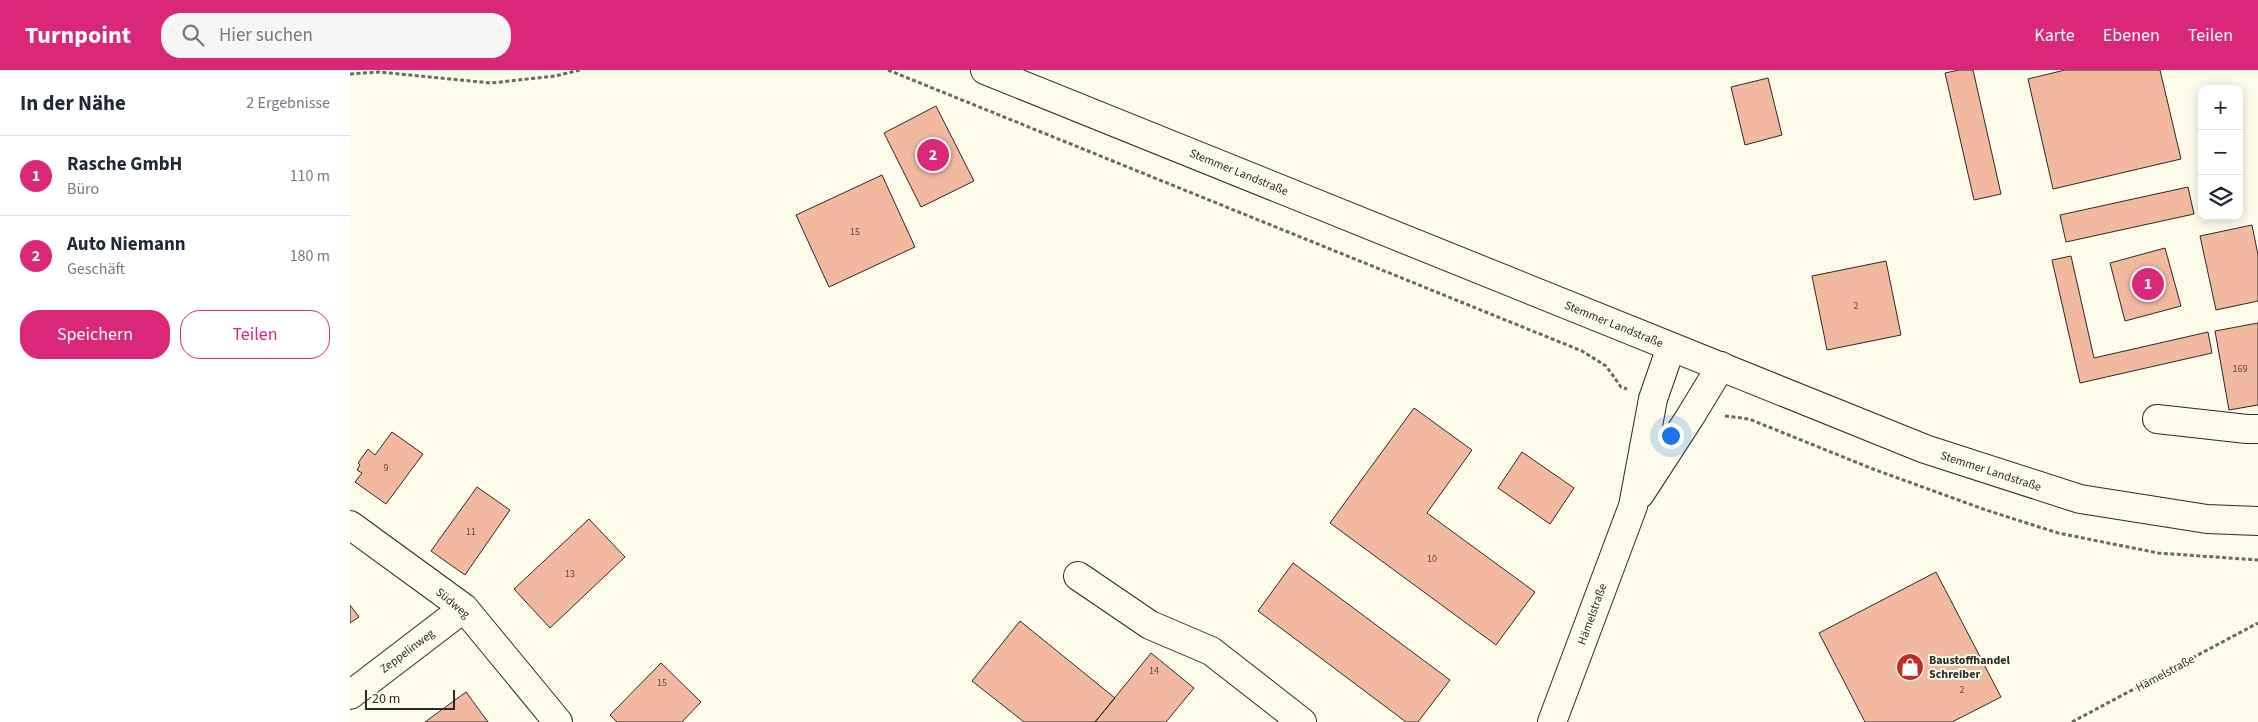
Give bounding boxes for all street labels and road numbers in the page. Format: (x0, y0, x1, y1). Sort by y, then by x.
street label: Stemmer Landstraße (1187, 145, 1291, 200)
street label: Stemmer Landstraße (1562, 297, 1666, 352)
street label: Stemmer Landstraße (1938, 447, 2044, 496)
street label: Hämelstraße (1573, 581, 1611, 647)
street label: Südweg (432, 584, 473, 623)
street label: Zeppelinweg (376, 625, 438, 678)
street label: Hämelstraße (2133, 651, 2198, 696)

